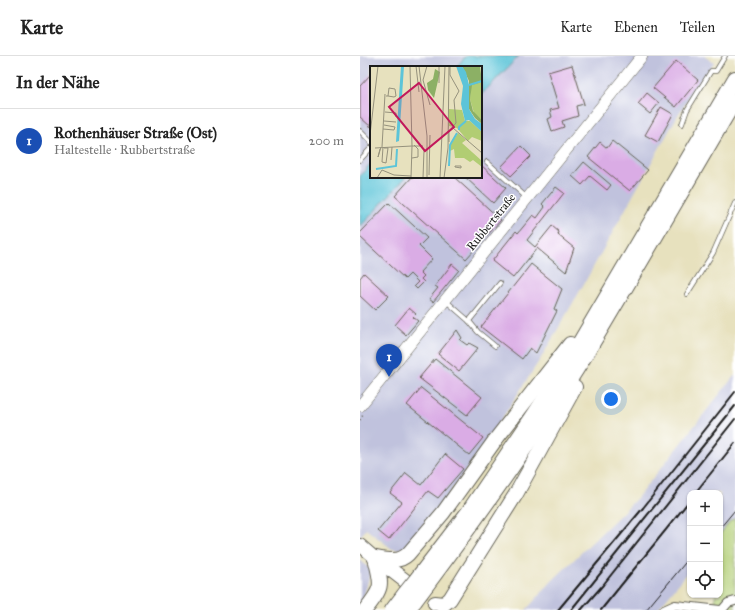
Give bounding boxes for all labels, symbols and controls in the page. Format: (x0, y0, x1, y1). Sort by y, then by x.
text: Karte (20, 16, 63, 39)
text: Karte (560, 19, 592, 36)
text: Ebenen (614, 19, 658, 36)
text: Teilen (680, 19, 715, 36)
inset map (370, 66, 482, 178)
text: In der Nähe (16, 72, 100, 93)
text: Rothenhäuser Straße (Ost) (54, 124, 217, 142)
text: 1 (26, 133, 32, 149)
text: 200 m (309, 133, 344, 149)
text: Haltestelle · Rubbertstraße (54, 142, 195, 158)
street label: Rubbertstraße (464, 191, 518, 253)
pin: 1 (376, 344, 402, 377)
your location (601, 389, 621, 409)
map controls (687, 490, 723, 598)
button: + (687, 490, 723, 526)
button: − (687, 526, 723, 562)
button: locate (687, 562, 723, 598)

